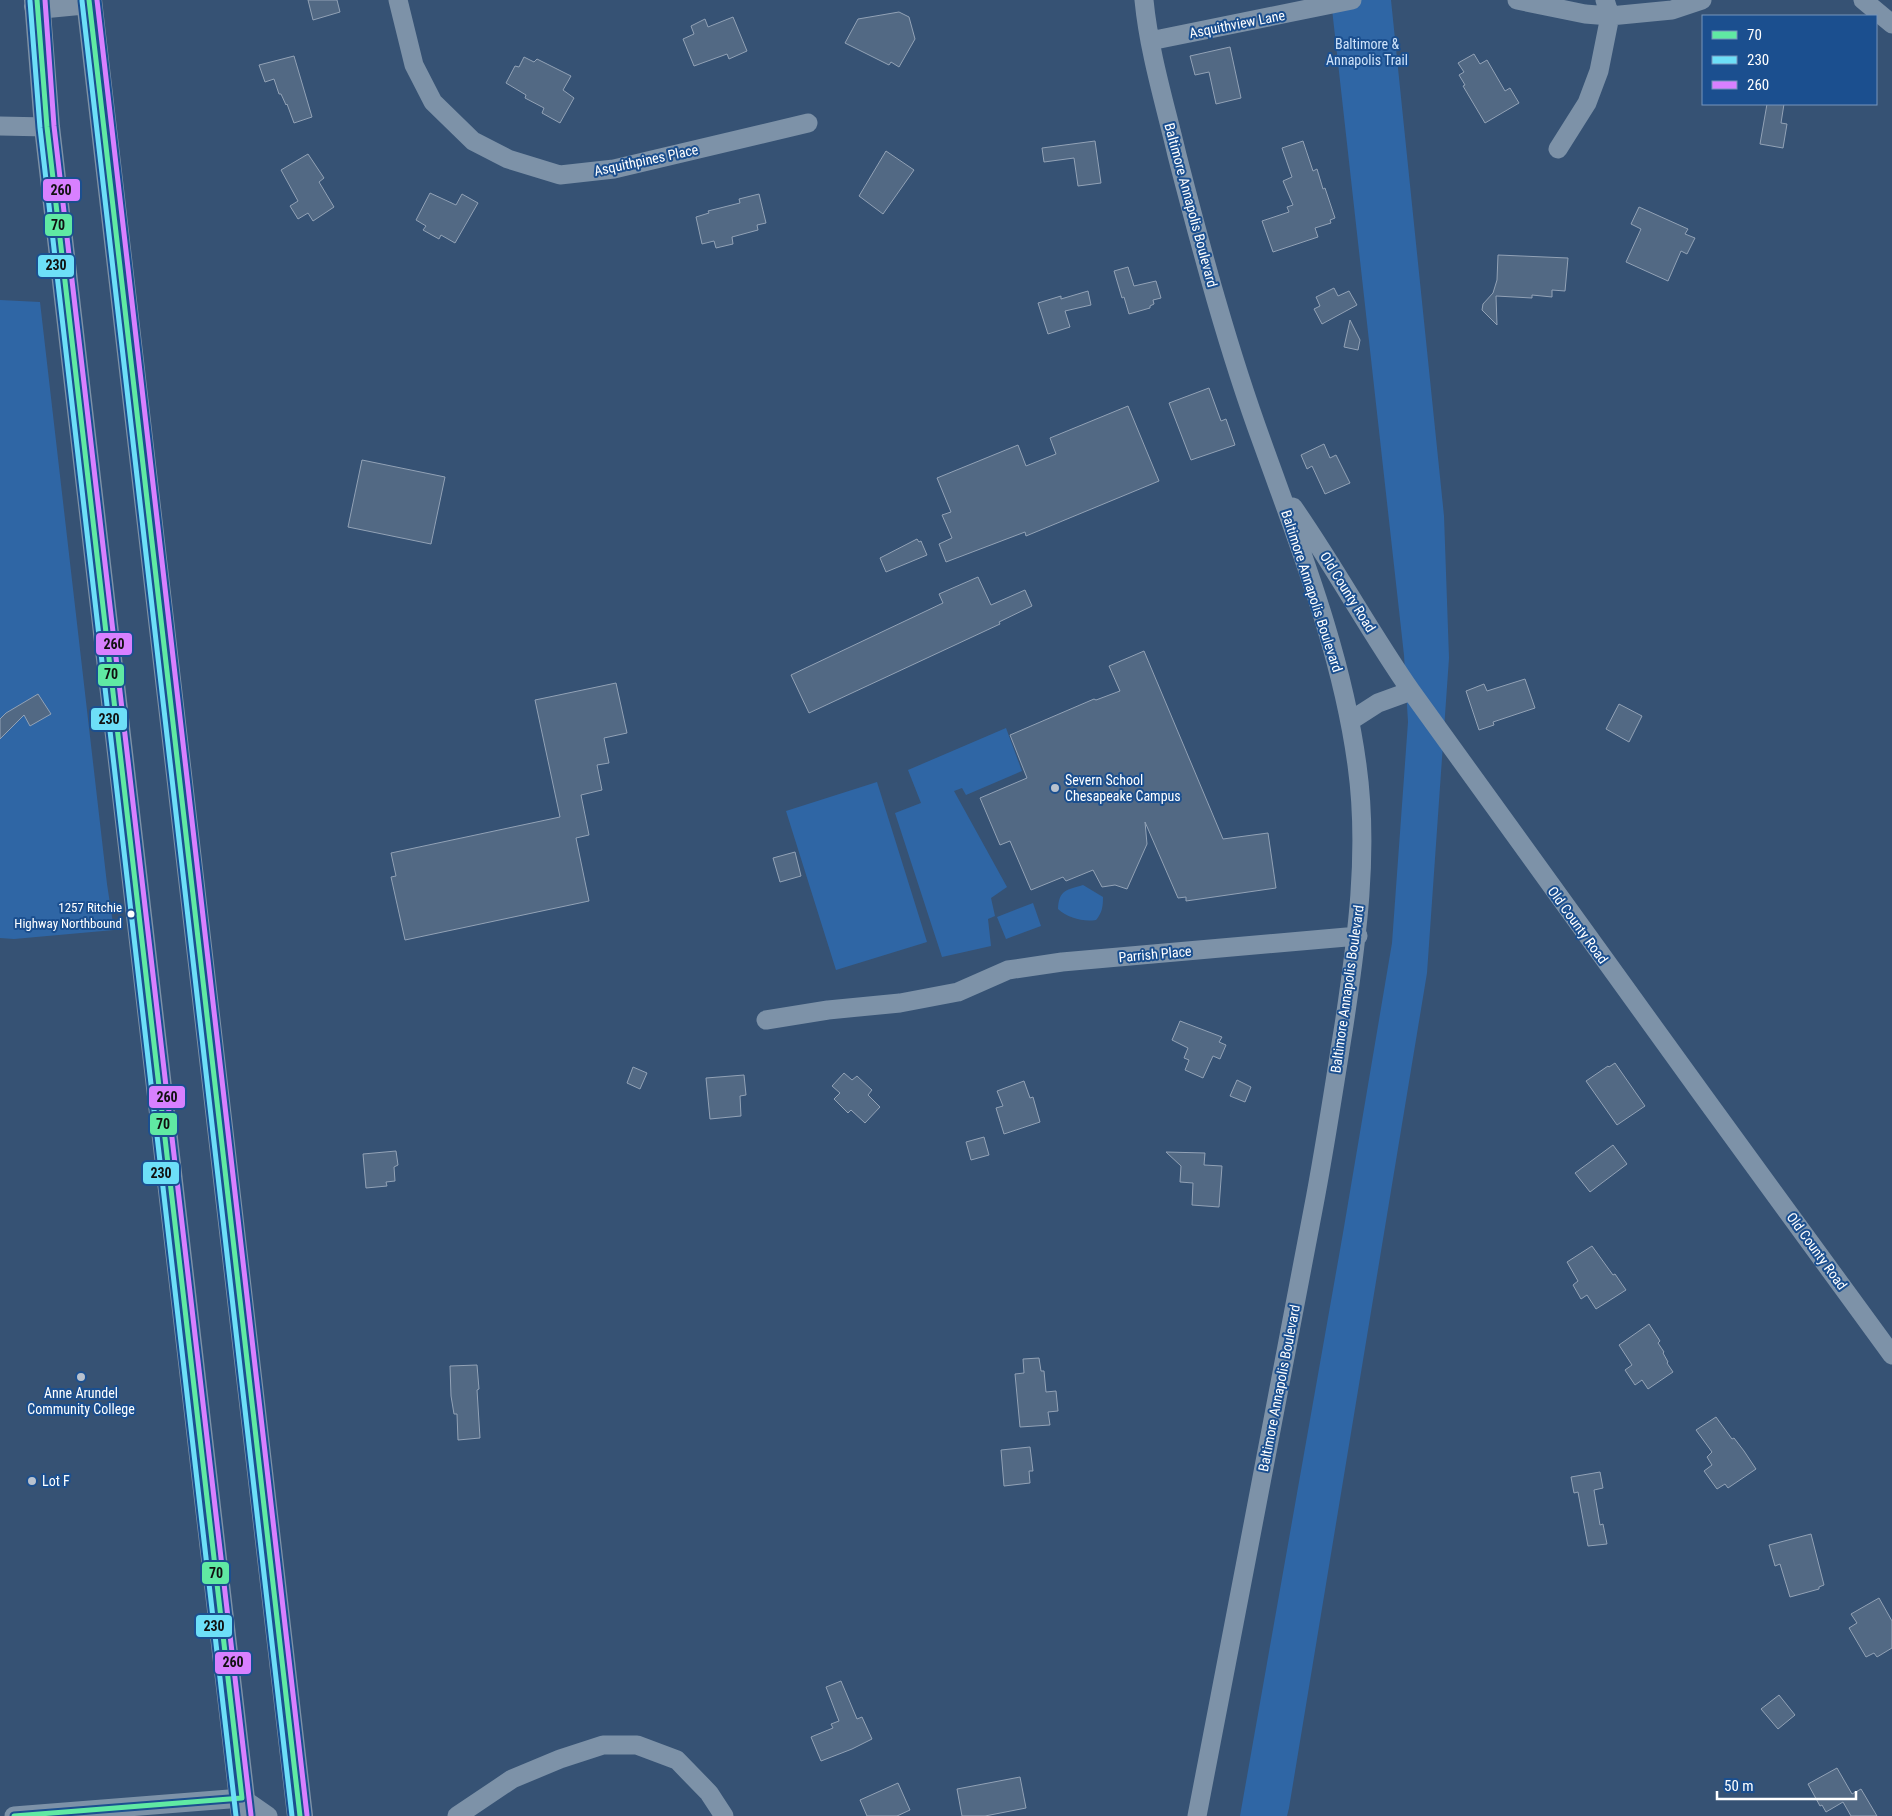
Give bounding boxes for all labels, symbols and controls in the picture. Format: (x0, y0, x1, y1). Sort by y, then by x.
street label: Asquithview Lane (1188, 7, 1287, 41)
legend (1702, 15, 1877, 105)
text: 70 (1747, 26, 1762, 44)
park label: Baltimore & Annapolis Trail (1326, 36, 1408, 68)
text: 230 (1747, 51, 1769, 69)
text: 260 (1747, 76, 1769, 94)
street label: Baltimore Annapolis Boulevard (1161, 121, 1221, 289)
street label: Asquithpines Place (592, 141, 700, 179)
line badge: 260 (42, 178, 81, 202)
text: 260 (50, 182, 72, 198)
line badge: 70 (44, 213, 73, 237)
text: 70 (51, 217, 65, 233)
line badge: 230 (37, 254, 75, 278)
text: 230 (45, 257, 67, 273)
street label: Baltimore Annapolis Boulevard (1278, 508, 1346, 674)
street label: Old County Road (1317, 549, 1379, 635)
line badge: 260 (95, 632, 133, 656)
text: 260 (103, 636, 125, 652)
line badge: 70 (97, 663, 125, 687)
text: 70 (104, 666, 118, 682)
line badge: 230 (90, 707, 128, 731)
text: 230 (98, 711, 120, 727)
place label: Severn School Chesapeake Campus (1065, 772, 1181, 804)
marker: Severn School Chesapeake Campus (1049, 782, 1061, 794)
street label: Old County Road (1545, 883, 1611, 967)
place label: 1257 Ritchie Highway Northbound (14, 900, 122, 931)
street label: Baltimore Annapolis Boulevard (1327, 904, 1367, 1074)
marker: 1257 Ritchie Highway Northbound (126, 909, 136, 919)
street label: Parrish Place (1118, 943, 1193, 965)
line badge: 260 (148, 1085, 186, 1109)
text: 260 (156, 1089, 178, 1105)
line badge: 70 (149, 1112, 178, 1136)
text: 70 (156, 1116, 170, 1132)
line badge: 230 (142, 1161, 180, 1185)
text: 230 (150, 1165, 172, 1181)
street label: Old County Road (1784, 1209, 1850, 1293)
street label: Baltimore Annapolis Boulevard (1255, 1303, 1303, 1473)
marker: Anne Arundel Community College (75, 1371, 87, 1383)
place label: Anne Arundel Community College (27, 1385, 135, 1417)
place label: Lot F (42, 1473, 70, 1489)
marker: Lot F (26, 1475, 38, 1487)
line badge: 70 (201, 1561, 230, 1585)
text: 70 (209, 1565, 223, 1581)
line badge: 230 (195, 1614, 233, 1638)
text: 230 (203, 1618, 225, 1634)
line badge: 260 (214, 1651, 252, 1675)
text: 260 (222, 1654, 244, 1670)
scale bar (1717, 1768, 1856, 1800)
text: 50 m (1724, 1777, 1754, 1795)

